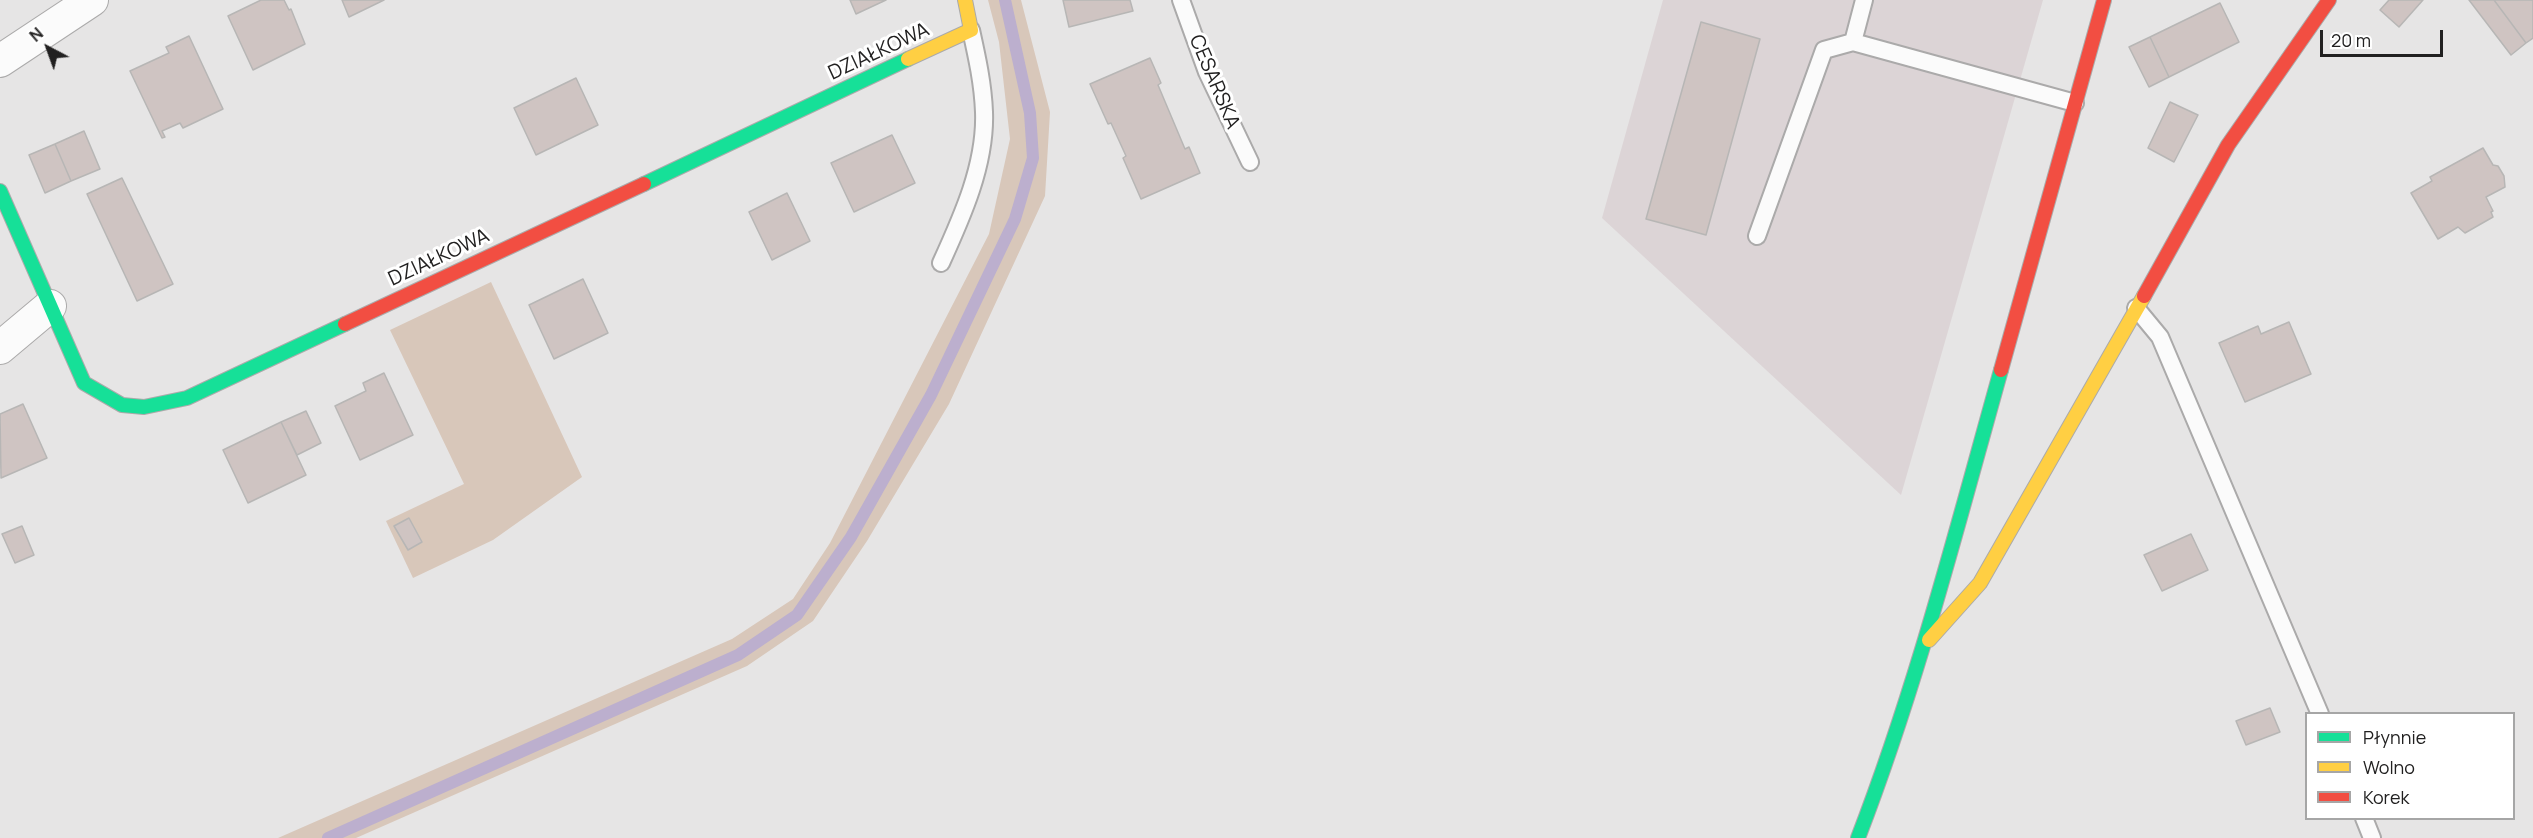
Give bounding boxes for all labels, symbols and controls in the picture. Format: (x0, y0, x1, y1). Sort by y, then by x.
north arrow (18, 18, 78, 78)
street label: DZIAŁKOWA (825, 18, 933, 86)
scale bar (2323, 18, 2446, 56)
text: N (25, 22, 48, 46)
text: 20 m (2331, 28, 2371, 52)
street label: CESARSKA (1183, 31, 1245, 133)
street label: DZIAŁKOWA (385, 224, 493, 292)
legend (2305, 712, 2515, 820)
text: Płynnie (2363, 725, 2426, 749)
text: Wolno (2363, 755, 2415, 779)
text: Korek (2363, 785, 2409, 809)

